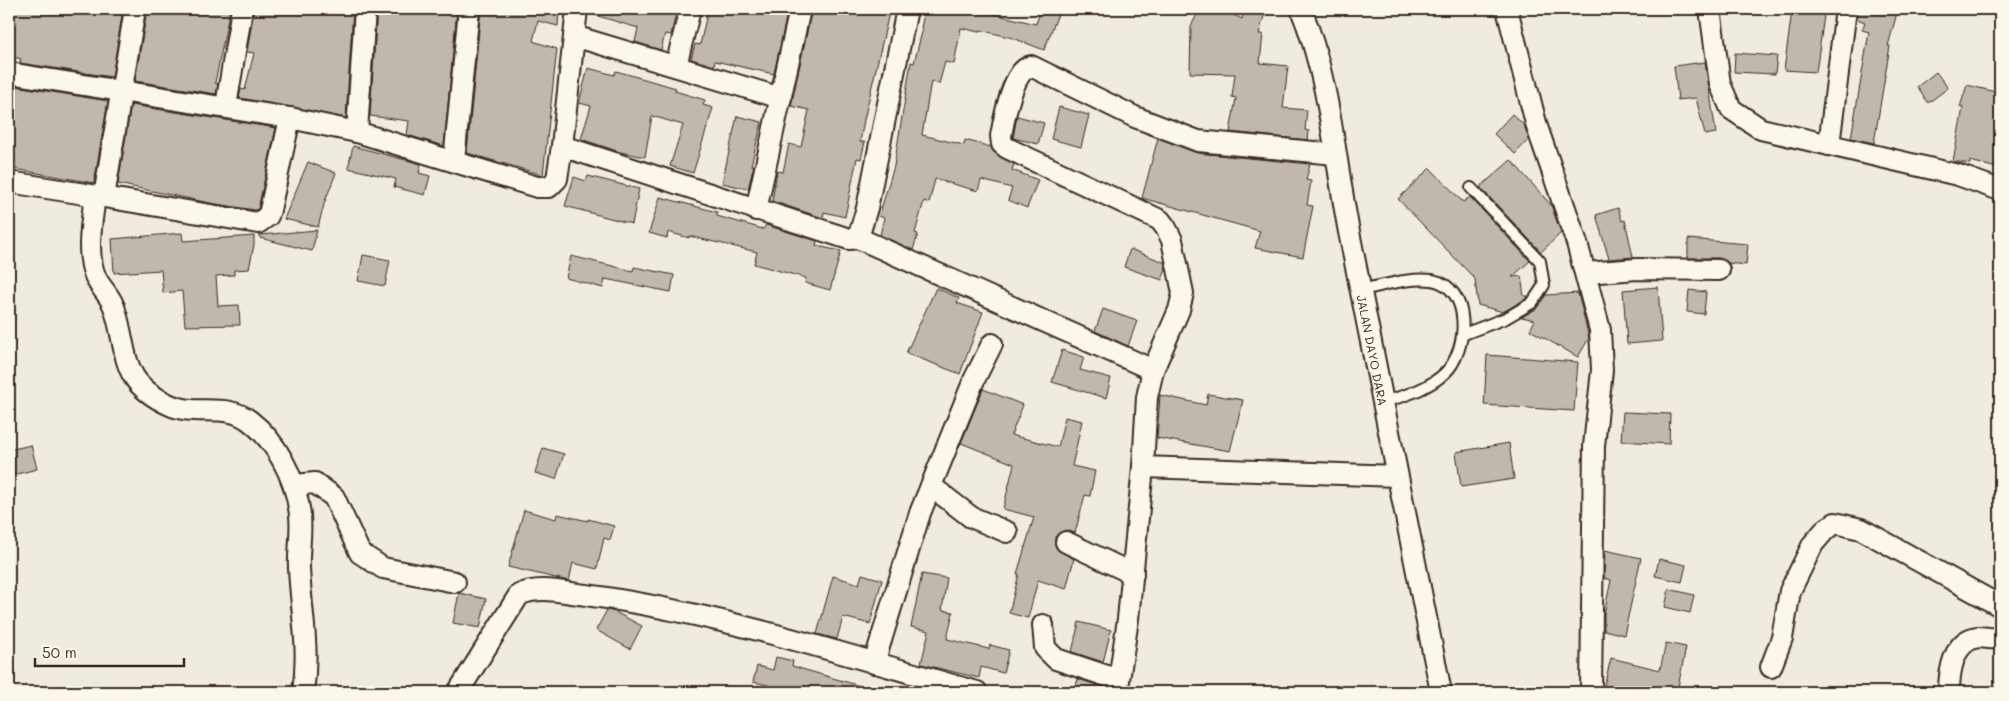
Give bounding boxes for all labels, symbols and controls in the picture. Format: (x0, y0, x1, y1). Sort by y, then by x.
street label: JALAN DAYO DARA (1354, 293, 1391, 407)
scale bar (35, 636, 184, 668)
text: 50 m (42, 642, 77, 662)

